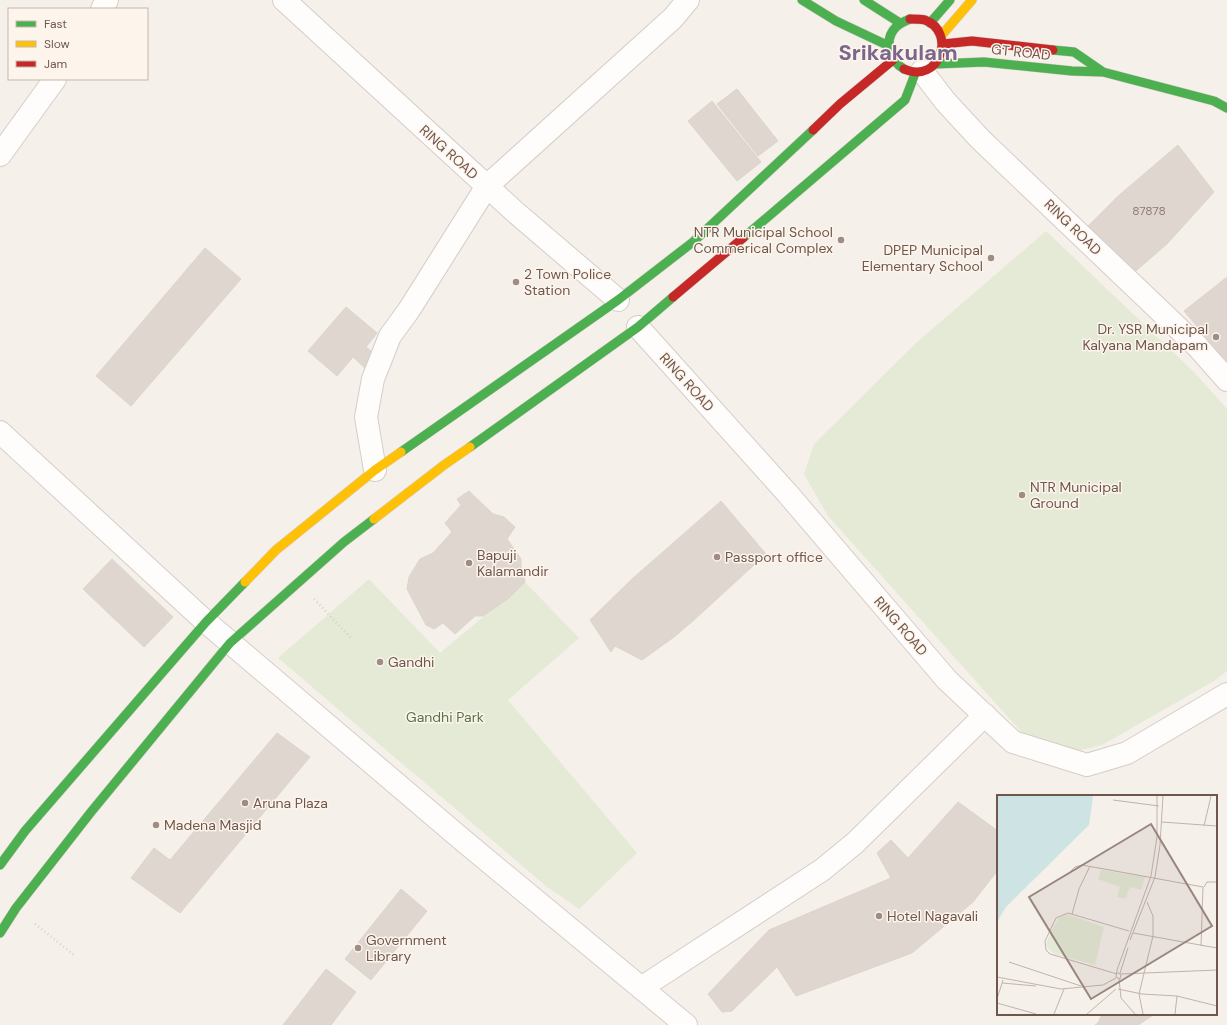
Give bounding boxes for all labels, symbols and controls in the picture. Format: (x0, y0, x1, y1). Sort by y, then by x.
legend (8, 8, 148, 80)
text: Fast (44, 16, 67, 32)
text: Slow (44, 36, 70, 52)
district label: Srikakulam (838, 38, 958, 67)
street label: GT ROAD (990, 40, 1052, 64)
text: Jam (44, 56, 67, 72)
street label: RING ROAD (416, 121, 482, 183)
street label: RING ROAD (1040, 195, 1106, 259)
house number: 87878 (1132, 203, 1166, 219)
place label: NTR Municipal School Commerical Complex (693, 223, 833, 257)
marker: NTR Municipal School Commerical Complex (836, 235, 846, 245)
place label: DPEP Municipal Elementary School (862, 241, 983, 275)
marker: DPEP Municipal Elementary School (986, 253, 996, 263)
place label: 2 Town Police Station (524, 265, 611, 299)
marker: 2 Town Police Station (511, 277, 521, 287)
place label: Dr. YSR Municipal Kalyana Mandapam (1082, 320, 1208, 354)
marker: Dr. YSR Municipal Kalyana Mandapam (1211, 332, 1221, 342)
street label: RING ROAD (656, 349, 718, 415)
place label: NTR Municipal Ground (1030, 478, 1122, 512)
marker: NTR Municipal Ground (1017, 490, 1027, 500)
place label: Bapuji Kalamandir (477, 546, 549, 580)
place label: Passport office (725, 548, 823, 566)
marker: Passport office (712, 552, 722, 562)
marker: Bapuji Kalamandir (464, 558, 474, 568)
street label: RING ROAD (870, 593, 932, 659)
place label: Gandhi (388, 653, 434, 671)
marker: Gandhi (375, 657, 385, 667)
park label: Gandhi Park (406, 708, 484, 726)
place label: Aruna Plaza (253, 794, 328, 812)
inset map (997, 795, 1217, 1015)
marker: Aruna Plaza (240, 798, 250, 808)
place label: Madena Masjid (164, 816, 261, 834)
marker: Madena Masjid (151, 820, 161, 830)
place label: Hotel Nagavali (887, 907, 978, 925)
marker: Hotel Nagavali (874, 911, 884, 921)
place label: Government Library (366, 931, 447, 965)
marker: Government Library (353, 943, 363, 953)

